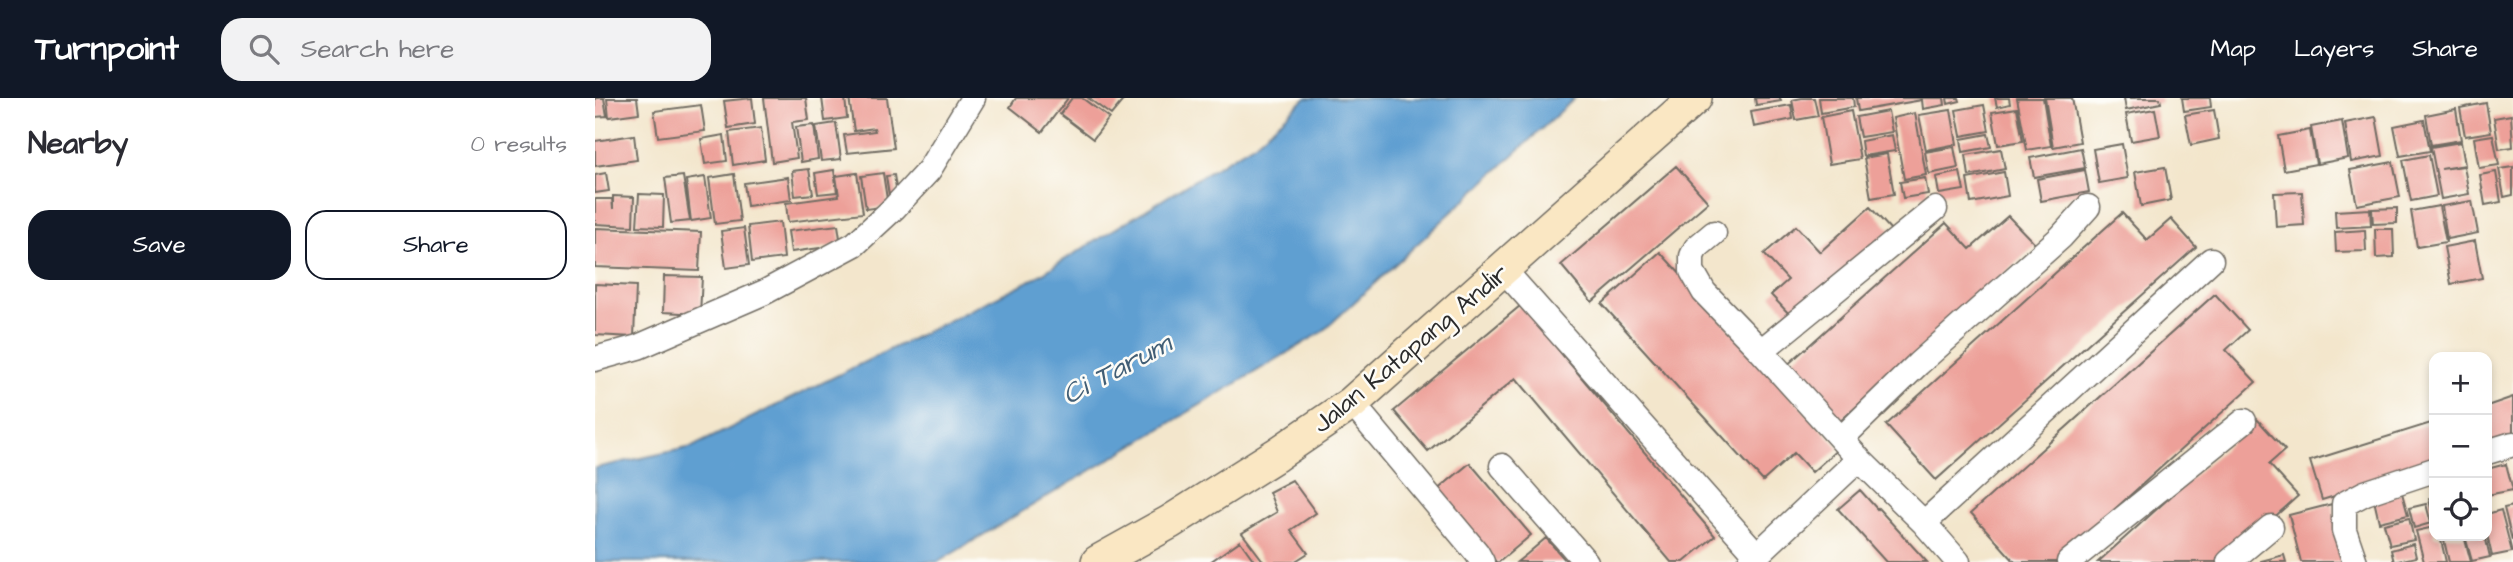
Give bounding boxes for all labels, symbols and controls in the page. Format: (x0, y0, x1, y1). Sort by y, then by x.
search box (221, 18, 711, 81)
text: Turnpoint (35, 26, 179, 72)
icon: search (245, 30, 283, 68)
text: Search here (301, 31, 454, 67)
text: Map (2211, 32, 2256, 66)
text: Layers (2294, 32, 2374, 66)
text: Share (2412, 32, 2478, 66)
text: Nearby (28, 123, 128, 165)
text: 0 results (470, 128, 567, 160)
button: Save (28, 210, 291, 280)
button: Share (305, 210, 567, 280)
street label: Jalan Katapang Andir (1305, 256, 1518, 443)
water label: Ci Tarum (1055, 323, 1181, 414)
map controls (2429, 352, 2492, 541)
button: + (2429, 352, 2492, 415)
button: − (2429, 415, 2492, 478)
button: locate (2429, 478, 2492, 541)

